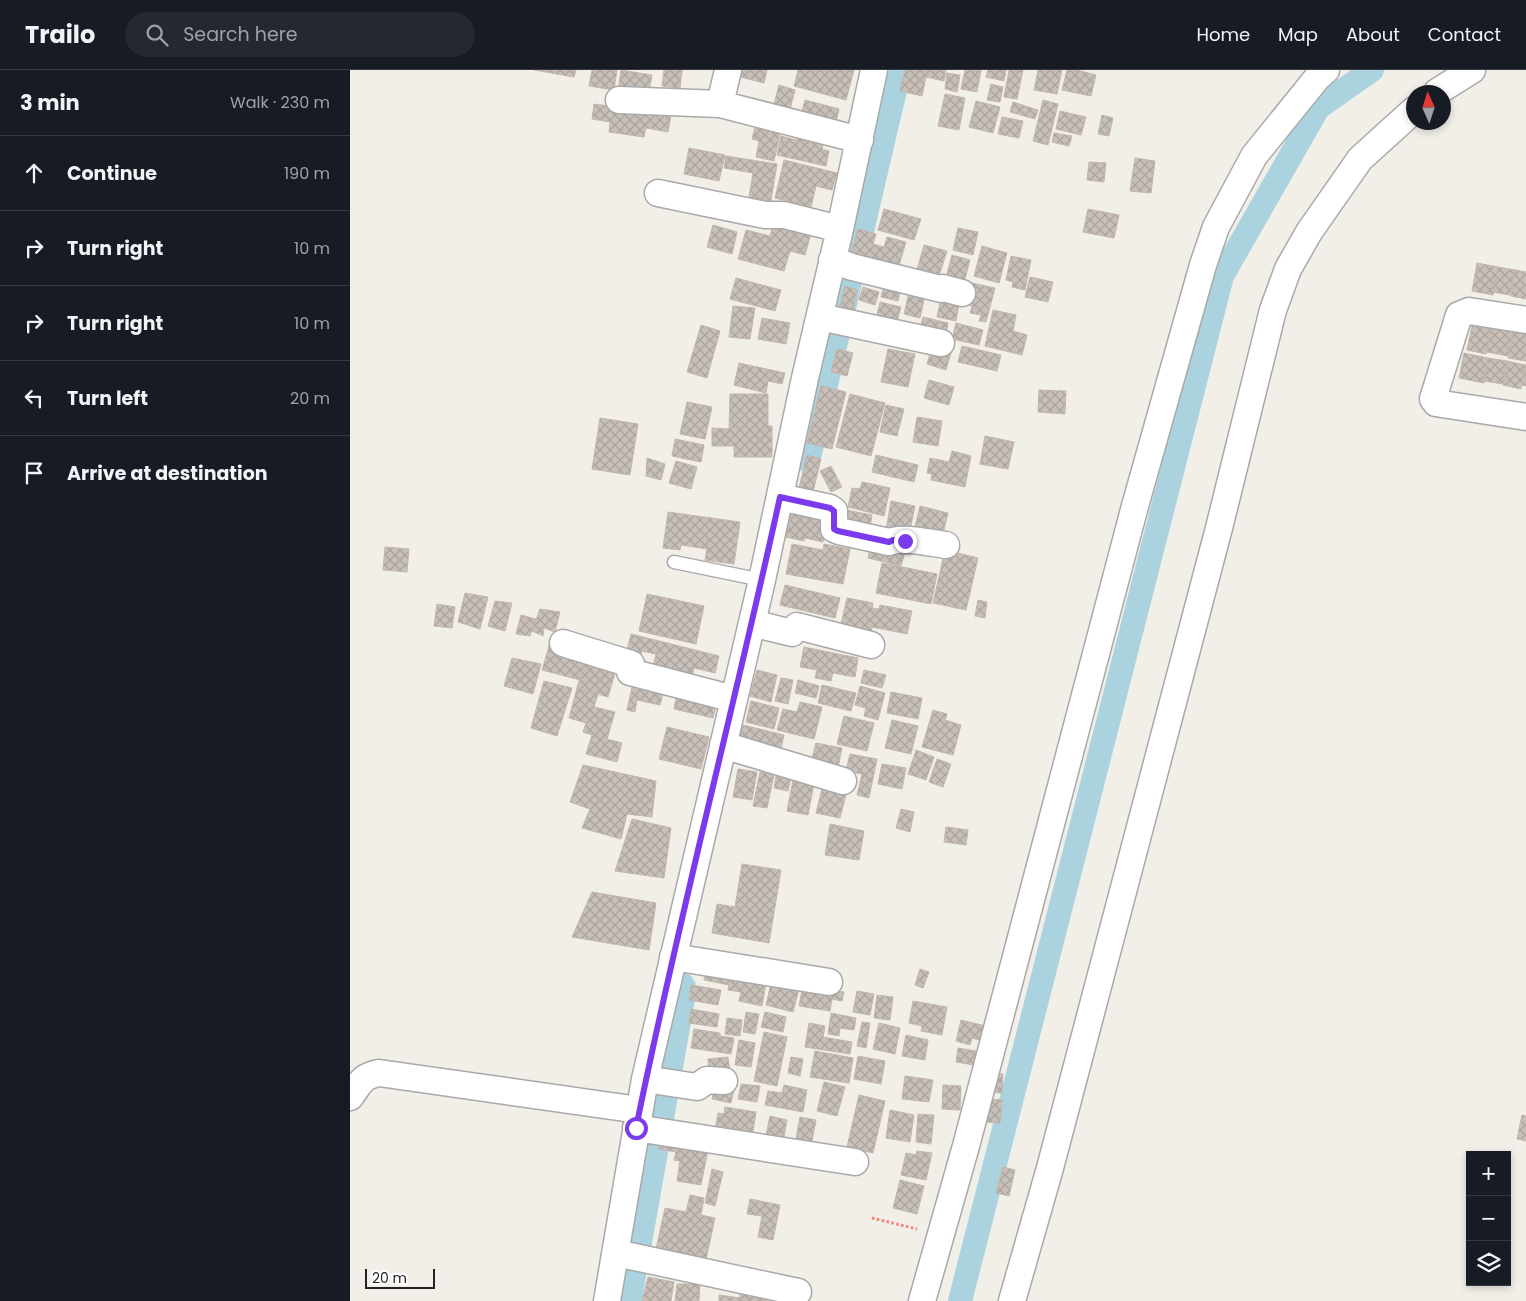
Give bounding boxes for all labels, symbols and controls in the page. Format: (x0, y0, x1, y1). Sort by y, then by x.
search box (125, 12, 475, 57)
text: Trailo (25, 18, 95, 51)
icon: search (143, 21, 171, 49)
text: Search here (183, 21, 298, 48)
text: Home (1196, 22, 1250, 47)
text: Map (1278, 22, 1318, 47)
text: About (1346, 22, 1400, 47)
text: Contact (1428, 22, 1501, 47)
north arrow (1406, 85, 1451, 130)
text: 3 min (20, 88, 80, 117)
text: Walk · 230 m (230, 91, 330, 114)
icon: ahead (20, 159, 48, 187)
text: Continue (67, 160, 157, 187)
text: 190 m (284, 162, 330, 185)
icon: right (20, 234, 48, 262)
text: Turn right (67, 235, 163, 262)
text: 10 m (294, 237, 330, 260)
icon: right (20, 309, 48, 337)
text: Turn right (67, 310, 163, 337)
text: 10 m (294, 312, 330, 335)
icon: left (20, 384, 48, 412)
text: Turn left (67, 385, 148, 412)
text: 20 m (290, 387, 330, 410)
icon: arrive (20, 459, 48, 487)
text: Arrive at destination (67, 460, 268, 487)
route end (894, 530, 917, 553)
route start (625, 1117, 648, 1140)
map controls (1466, 1151, 1511, 1286)
button: + (1466, 1151, 1511, 1196)
button: − (1466, 1196, 1511, 1241)
button: layers (1466, 1241, 1511, 1286)
scale bar (365, 1266, 435, 1289)
text: 20 m (372, 1268, 407, 1288)

